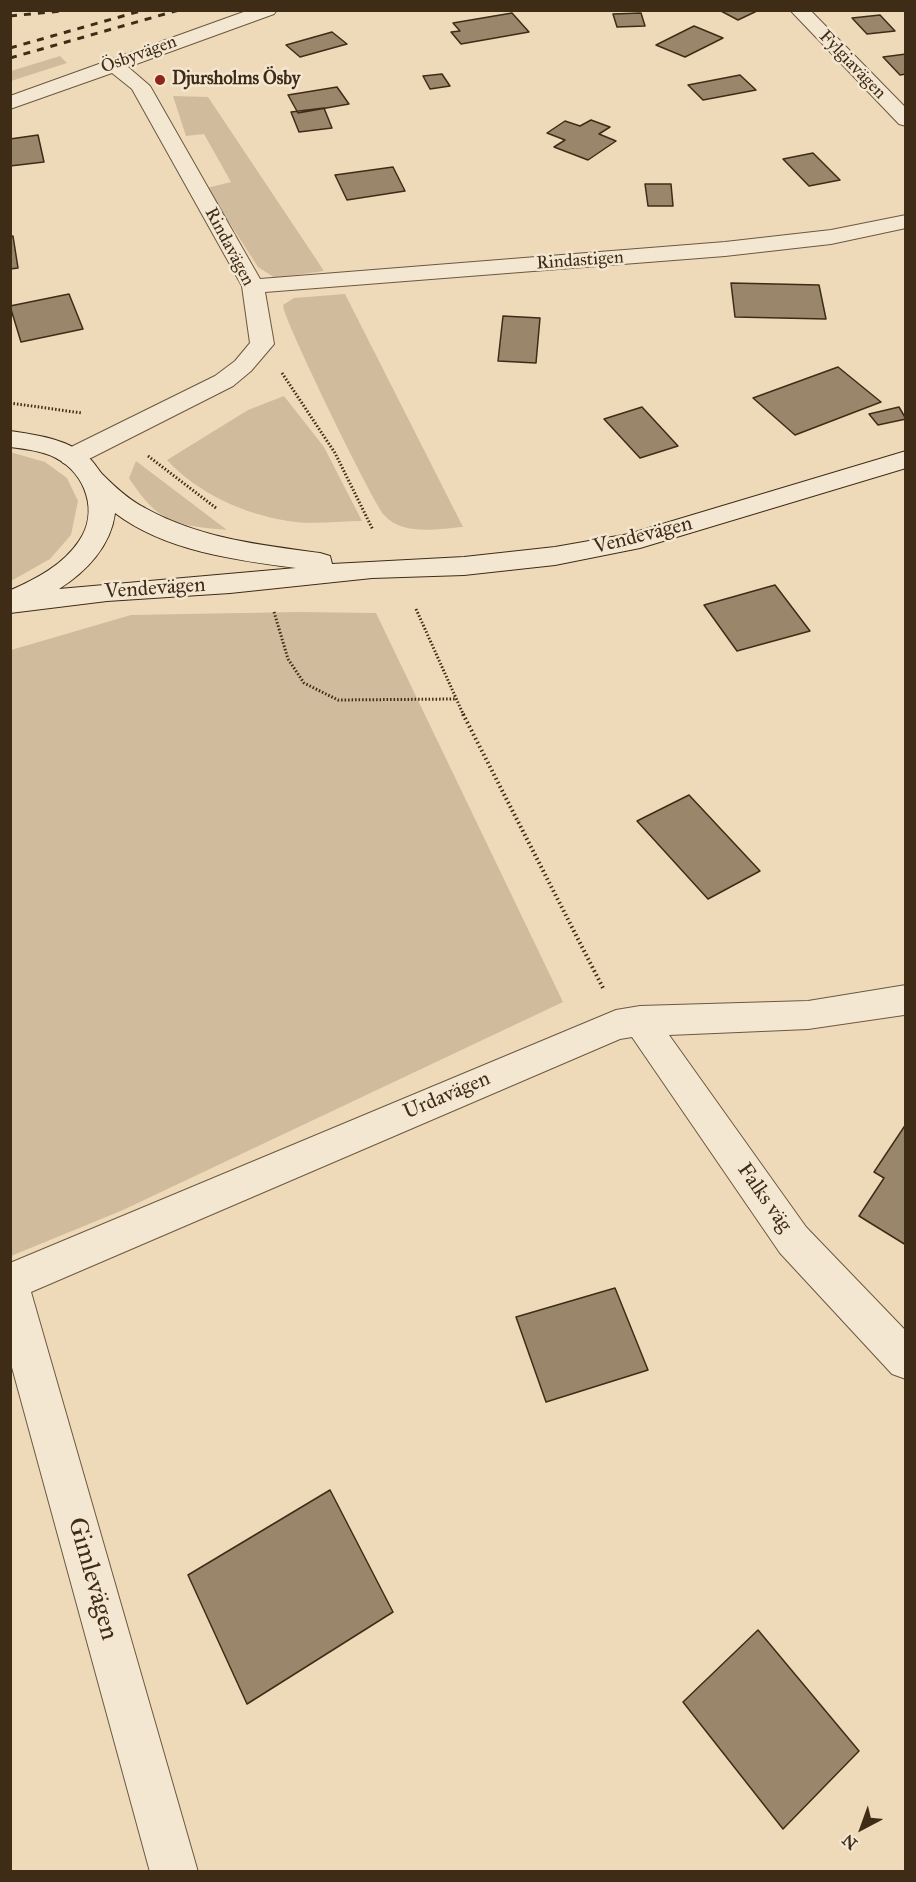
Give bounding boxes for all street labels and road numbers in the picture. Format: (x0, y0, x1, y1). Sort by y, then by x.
street label: Fylgiavägen (814, 26, 890, 104)
street label: Ösbyvägen (98, 31, 180, 79)
street label: Rindavägen (199, 204, 259, 290)
street label: Rindastigen (536, 247, 624, 275)
street label: Vendevägen (591, 512, 695, 560)
street label: Vendevägen (104, 573, 206, 605)
street label: Urdavägen (400, 1066, 494, 1126)
street label: Falks väg (731, 1159, 797, 1237)
street label: Gimlevägen (60, 1514, 124, 1644)

